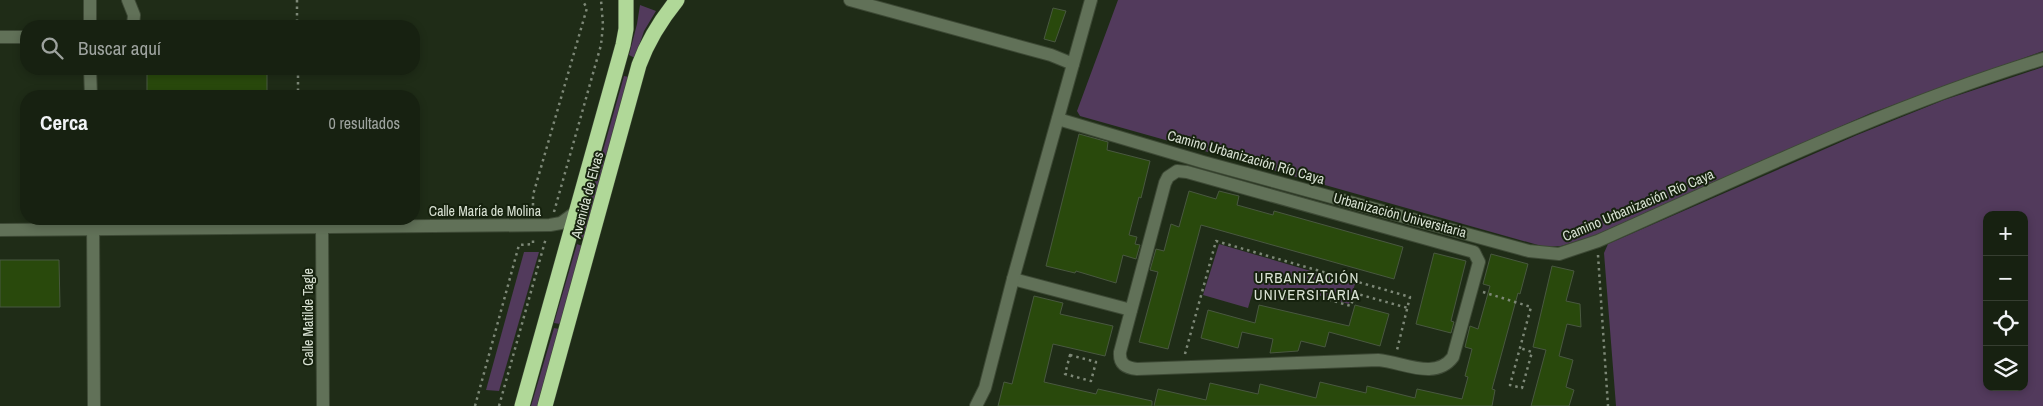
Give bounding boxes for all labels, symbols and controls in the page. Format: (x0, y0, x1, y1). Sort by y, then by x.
search box (20, 20, 420, 75)
icon: search (38, 34, 66, 62)
text: Buscar aquí (78, 35, 161, 61)
text: Cerca (40, 108, 88, 137)
text: 0 resultados (329, 112, 400, 134)
street label: Camino Urbanización Río Caya (1165, 126, 1327, 188)
street label: Avenida de Elvas (567, 149, 607, 241)
street label: Camino Urbanización Río Caya (1560, 165, 1717, 245)
street label: Urbanización Universitaria (1331, 189, 1469, 242)
street label: Calle María de Molina (429, 202, 542, 220)
map controls (1983, 211, 2028, 391)
button: + (1983, 211, 2028, 256)
button: − (1983, 256, 2028, 301)
district label: URBANIZACIÓN UNIVERSITARIA (1254, 267, 1360, 305)
street label: Calle Matilde Tagle (299, 268, 317, 366)
button: locate (1983, 301, 2028, 346)
button: layers (1983, 346, 2028, 391)

